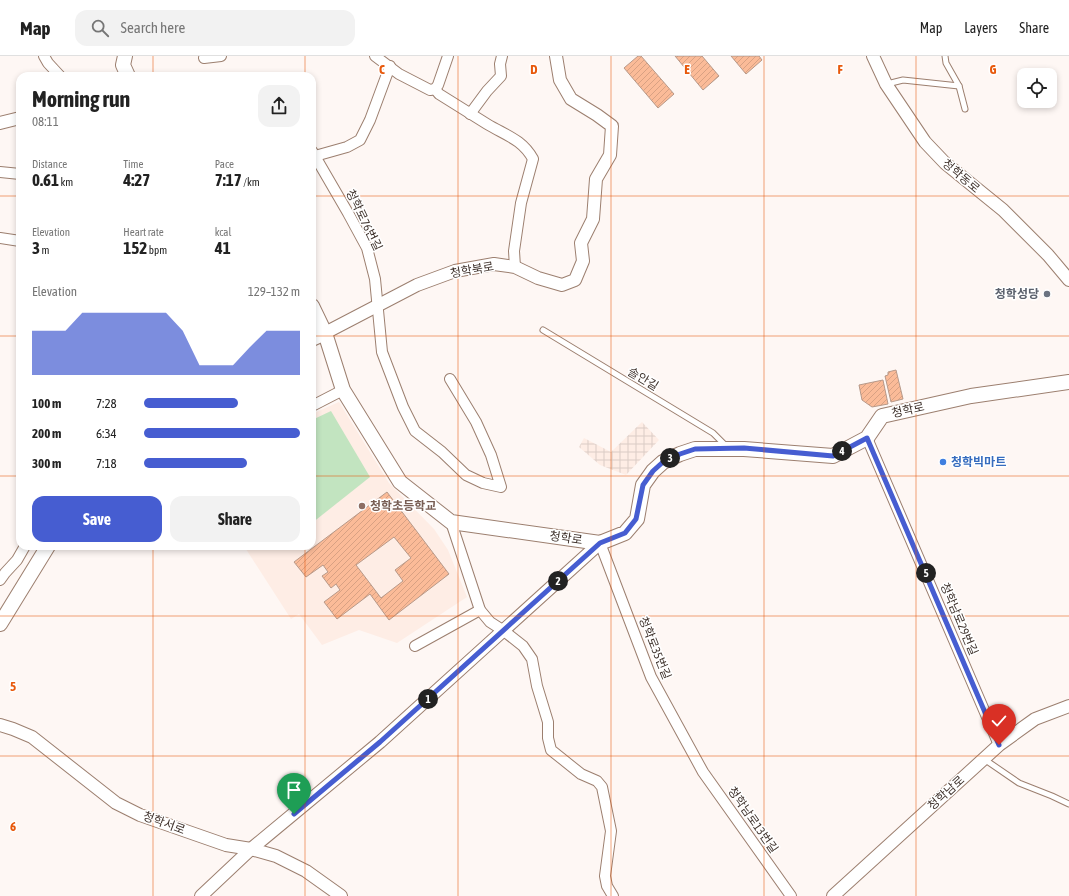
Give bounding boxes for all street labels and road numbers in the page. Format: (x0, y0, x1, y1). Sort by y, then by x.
street label: 청학동로 (940, 156, 982, 196)
street label: 청학로76번길 (343, 187, 385, 253)
street label: 청학북로 (449, 259, 495, 281)
street label: 솔안길 (625, 364, 661, 394)
street label: 청학로 (890, 399, 926, 421)
street label: 청학로 (549, 529, 583, 547)
street label: 청학남로29번길 (937, 581, 981, 657)
street label: 청학로35번길 (636, 615, 674, 681)
street label: 청학남로 (925, 773, 967, 813)
street label: 청학남로13번길 (725, 784, 781, 856)
street label: 청학서로 (141, 809, 187, 837)

